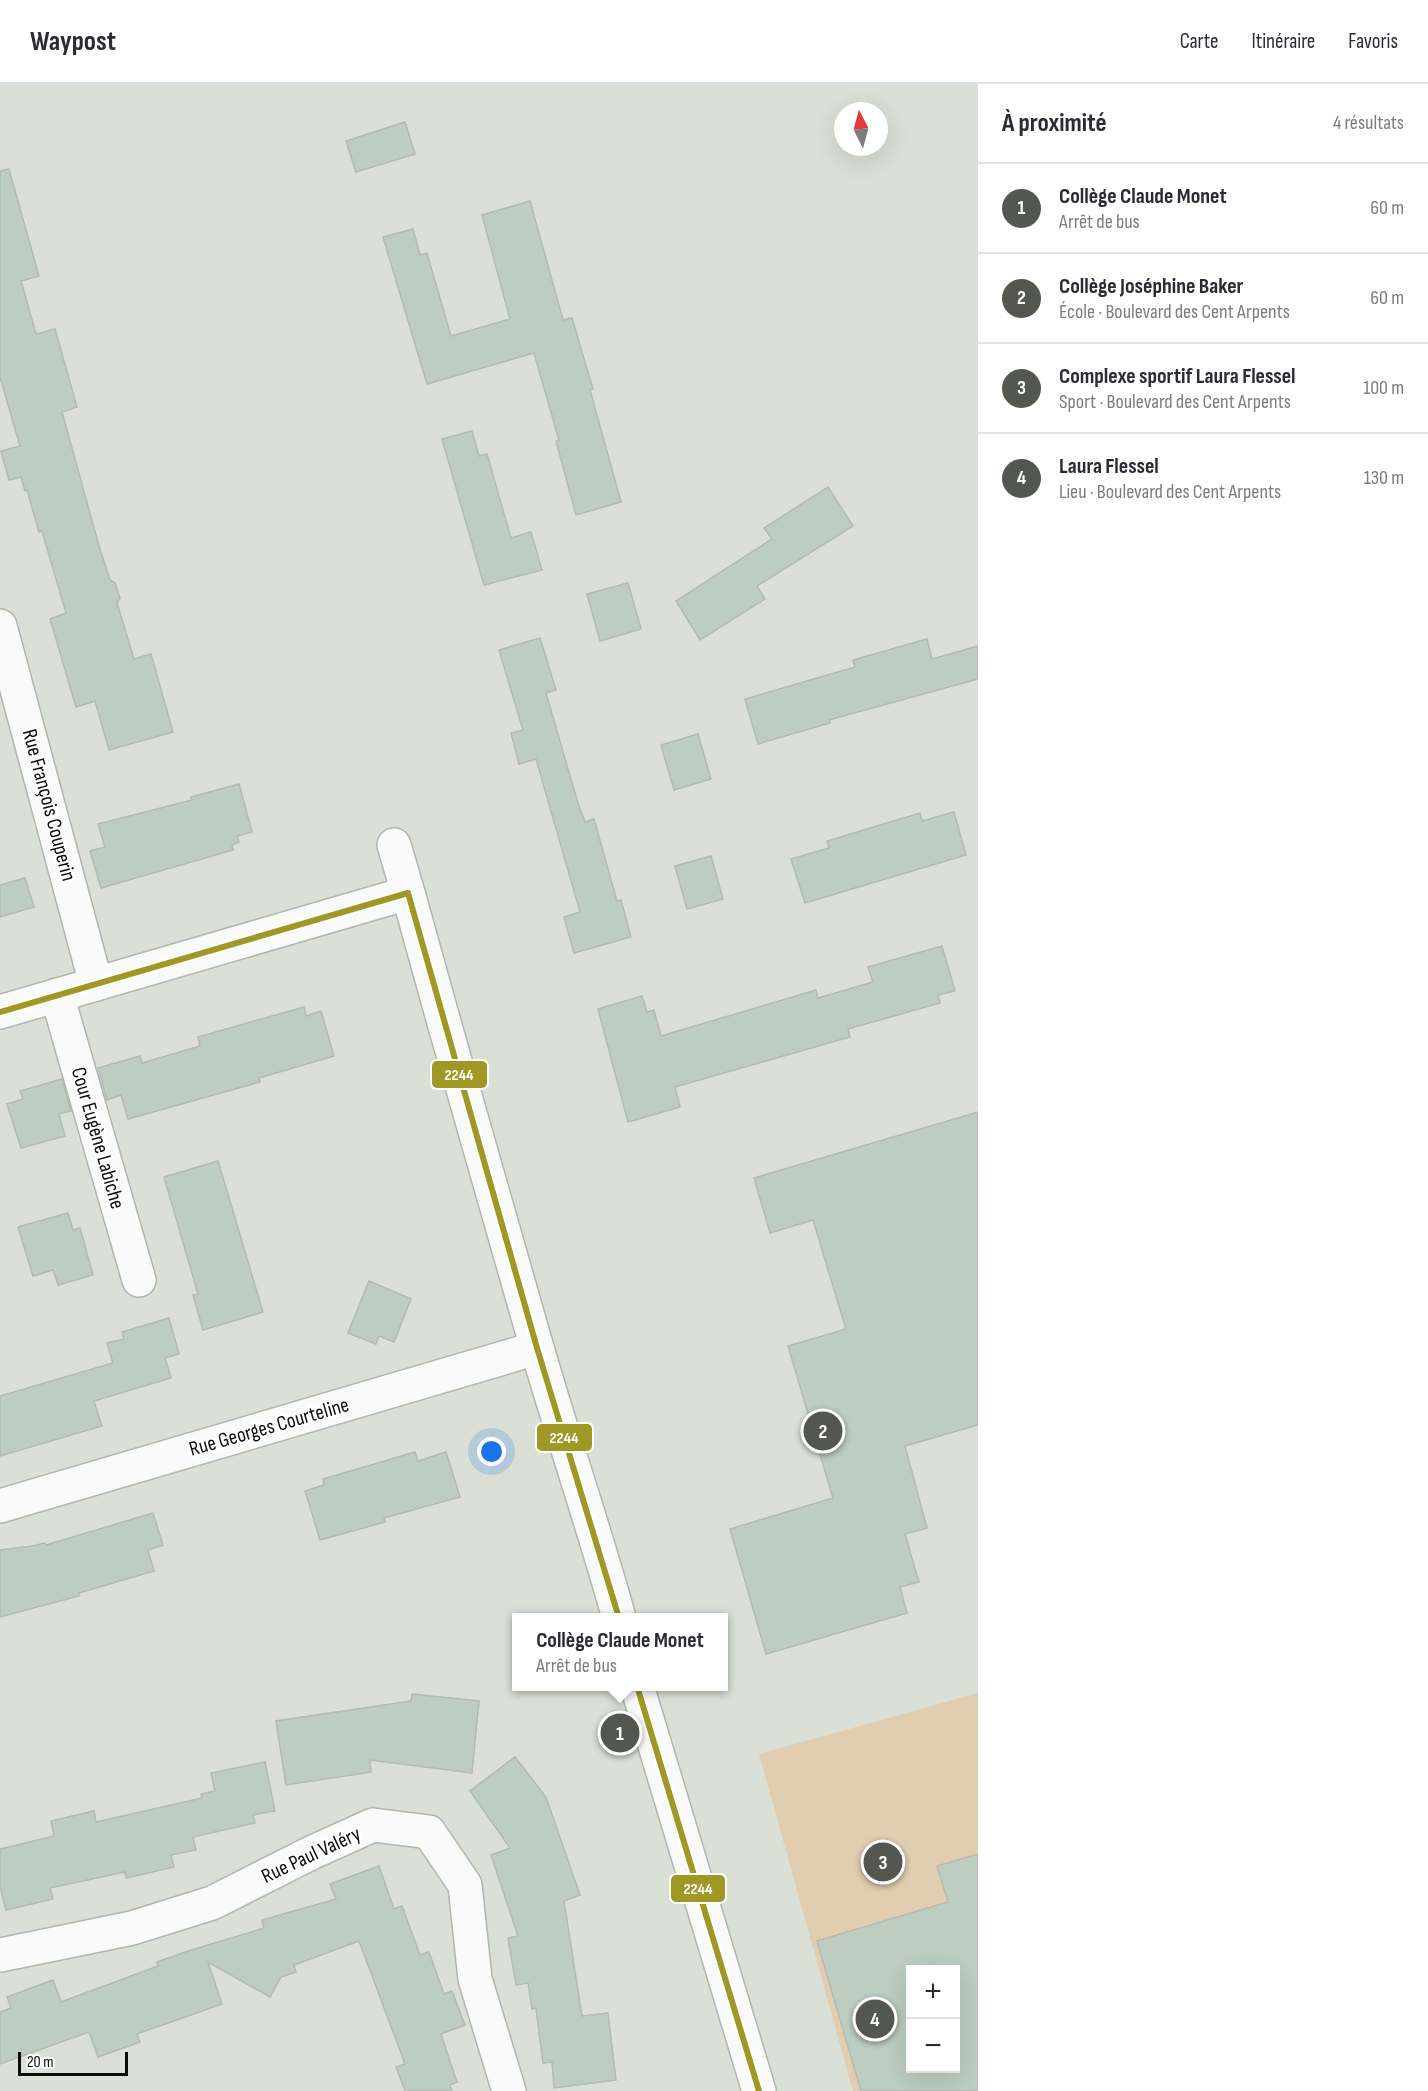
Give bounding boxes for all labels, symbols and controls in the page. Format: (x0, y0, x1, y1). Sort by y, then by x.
text: Waypost (30, 25, 116, 58)
text: Carte (1180, 29, 1219, 54)
text: Itinéraire (1252, 29, 1315, 54)
text: Favoris (1348, 29, 1398, 54)
north arrow (834, 102, 888, 156)
text: À proximité (1002, 108, 1107, 139)
text: 4 résultats (1333, 111, 1404, 135)
text: Collège Claude Monet (1059, 183, 1227, 210)
text: 1 (1018, 196, 1025, 220)
text: 60 m (1370, 196, 1404, 220)
text: Arrêt de bus (1059, 210, 1140, 234)
text: Collège Joséphine Baker (1059, 273, 1243, 300)
text: 2 (1017, 286, 1026, 310)
text: 60 m (1370, 286, 1404, 310)
text: École · Boulevard des Cent Arpents (1059, 300, 1290, 324)
text: Complexe sportif Laura Flessel (1059, 363, 1296, 390)
text: 3 (1017, 376, 1026, 400)
text: 100 m (1363, 376, 1404, 400)
text: Sport · Boulevard des Cent Arpents (1059, 390, 1291, 414)
text: Laura Flessel (1059, 453, 1159, 480)
text: 4 (1017, 466, 1026, 490)
text: 130 m (1364, 466, 1404, 490)
text: Lieu · Boulevard des Cent Arpents (1059, 480, 1281, 504)
street label: Rue François Couperin (17, 726, 81, 884)
line badge: 2244 (431, 1060, 488, 1089)
street label: Cour Eugène Labiche (66, 1064, 130, 1212)
text: 2244 (445, 1066, 474, 1085)
street label: Rue Georges Courteline (186, 1392, 352, 1462)
pin: 2 (804, 1408, 842, 1454)
line badge: 2244 (536, 1423, 593, 1452)
text: 2244 (550, 1429, 579, 1448)
your location (477, 1437, 506, 1466)
popup (512, 1613, 728, 1691)
text: Collège Claude Monet (536, 1627, 704, 1654)
text: Arrêt de bus (536, 1654, 617, 1678)
pin: 1 (600, 1710, 640, 1756)
street label: Rue Paul Valéry (257, 1821, 365, 1889)
pin: 3 (864, 1840, 902, 1884)
line badge: 2244 (670, 1874, 726, 1903)
text: 2244 (684, 1880, 713, 1899)
map controls (906, 1965, 960, 2073)
button: + (906, 1965, 960, 2019)
pin: 4 (856, 1996, 894, 2042)
button: − (906, 2019, 960, 2073)
scale bar (18, 2049, 128, 2076)
text: 20 m (27, 2053, 54, 2072)

